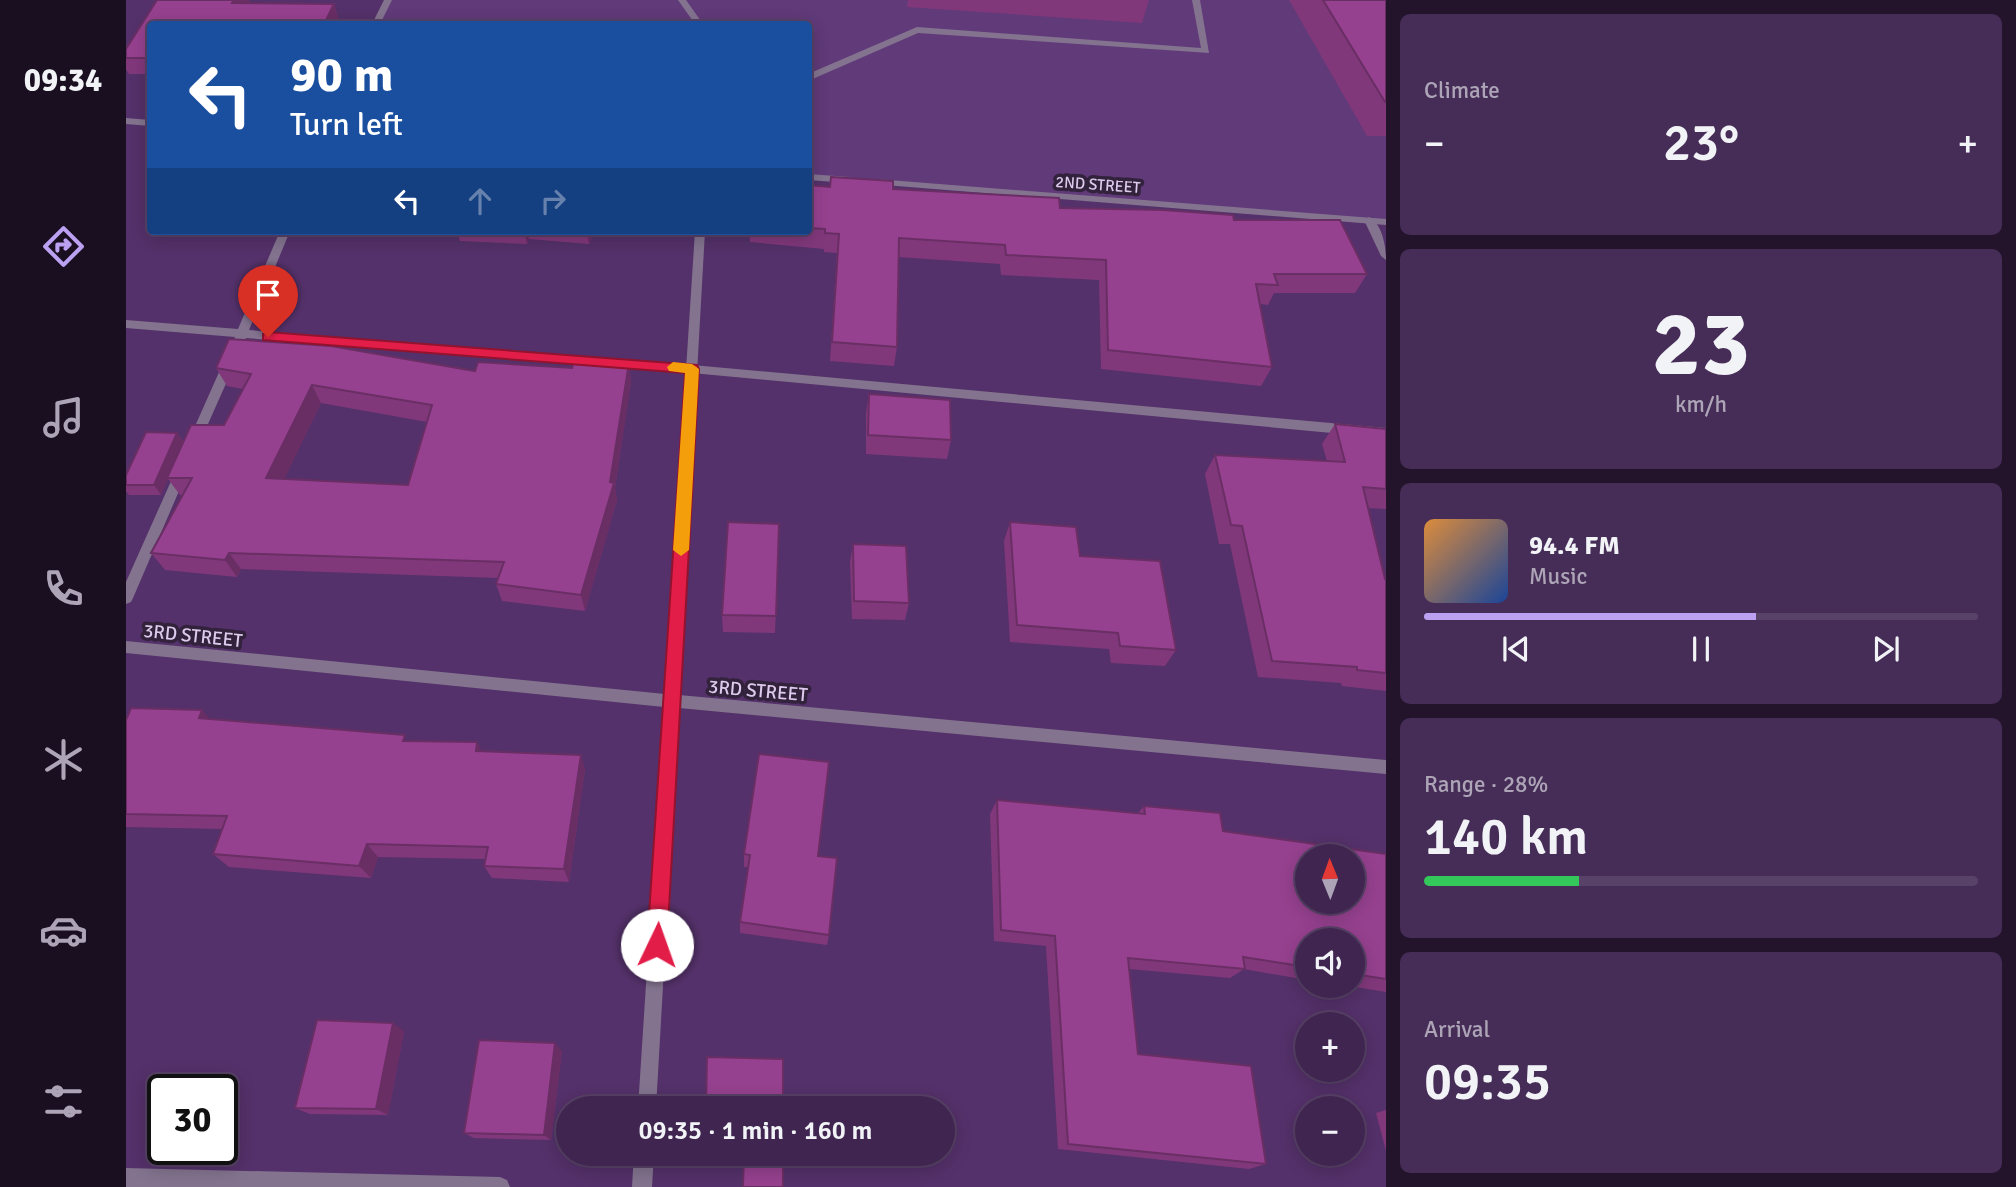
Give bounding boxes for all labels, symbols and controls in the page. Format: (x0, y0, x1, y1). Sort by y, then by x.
text: 90 m (290, 45, 393, 105)
icon: left (175, 49, 266, 140)
text: 09:34 (24, 61, 102, 100)
text: Climate (1424, 76, 1500, 105)
text: Turn left (290, 105, 403, 144)
text: 23° (1663, 111, 1739, 175)
text: − (1424, 120, 1445, 167)
text: + (1957, 120, 1978, 167)
street label: 2ND STREET (1055, 172, 1141, 198)
icon: left (388, 182, 426, 220)
icon: ahead (461, 182, 499, 220)
icon: right (534, 182, 572, 220)
icon: directions (39, 222, 88, 271)
pin (238, 265, 298, 337)
icon: arrive (249, 276, 287, 314)
text: 23 (1652, 288, 1750, 401)
text: km/h (1675, 390, 1727, 419)
icon: music (39, 393, 88, 442)
text: 94.4 FM (1529, 530, 1620, 562)
text: Music (1529, 562, 1587, 591)
icon: phone (39, 564, 88, 613)
street label: 3RD STREET (142, 619, 244, 653)
icon: previous (1497, 630, 1535, 668)
icon: pause (1682, 630, 1720, 668)
icon: next (1867, 630, 1905, 668)
street label: 3RD STREET (707, 675, 809, 707)
icon: climate (39, 735, 88, 784)
text: Range · 28% (1424, 770, 1548, 799)
text: 140 km (1424, 805, 1588, 869)
north arrow (1295, 844, 1365, 914)
map controls (1295, 844, 1365, 1166)
icon: car (39, 906, 88, 955)
position arrow (620, 908, 694, 982)
button: sound (1295, 928, 1365, 998)
button: + (1295, 1012, 1365, 1082)
text: Arrival (1424, 1015, 1490, 1044)
text: 09:35 (1424, 1050, 1551, 1114)
speed limit sign: 30 (147, 1074, 238, 1165)
icon: filters (39, 1077, 88, 1126)
button: − (1295, 1096, 1365, 1166)
text: 09:35 · 1 min · 160 m (639, 1115, 872, 1147)

